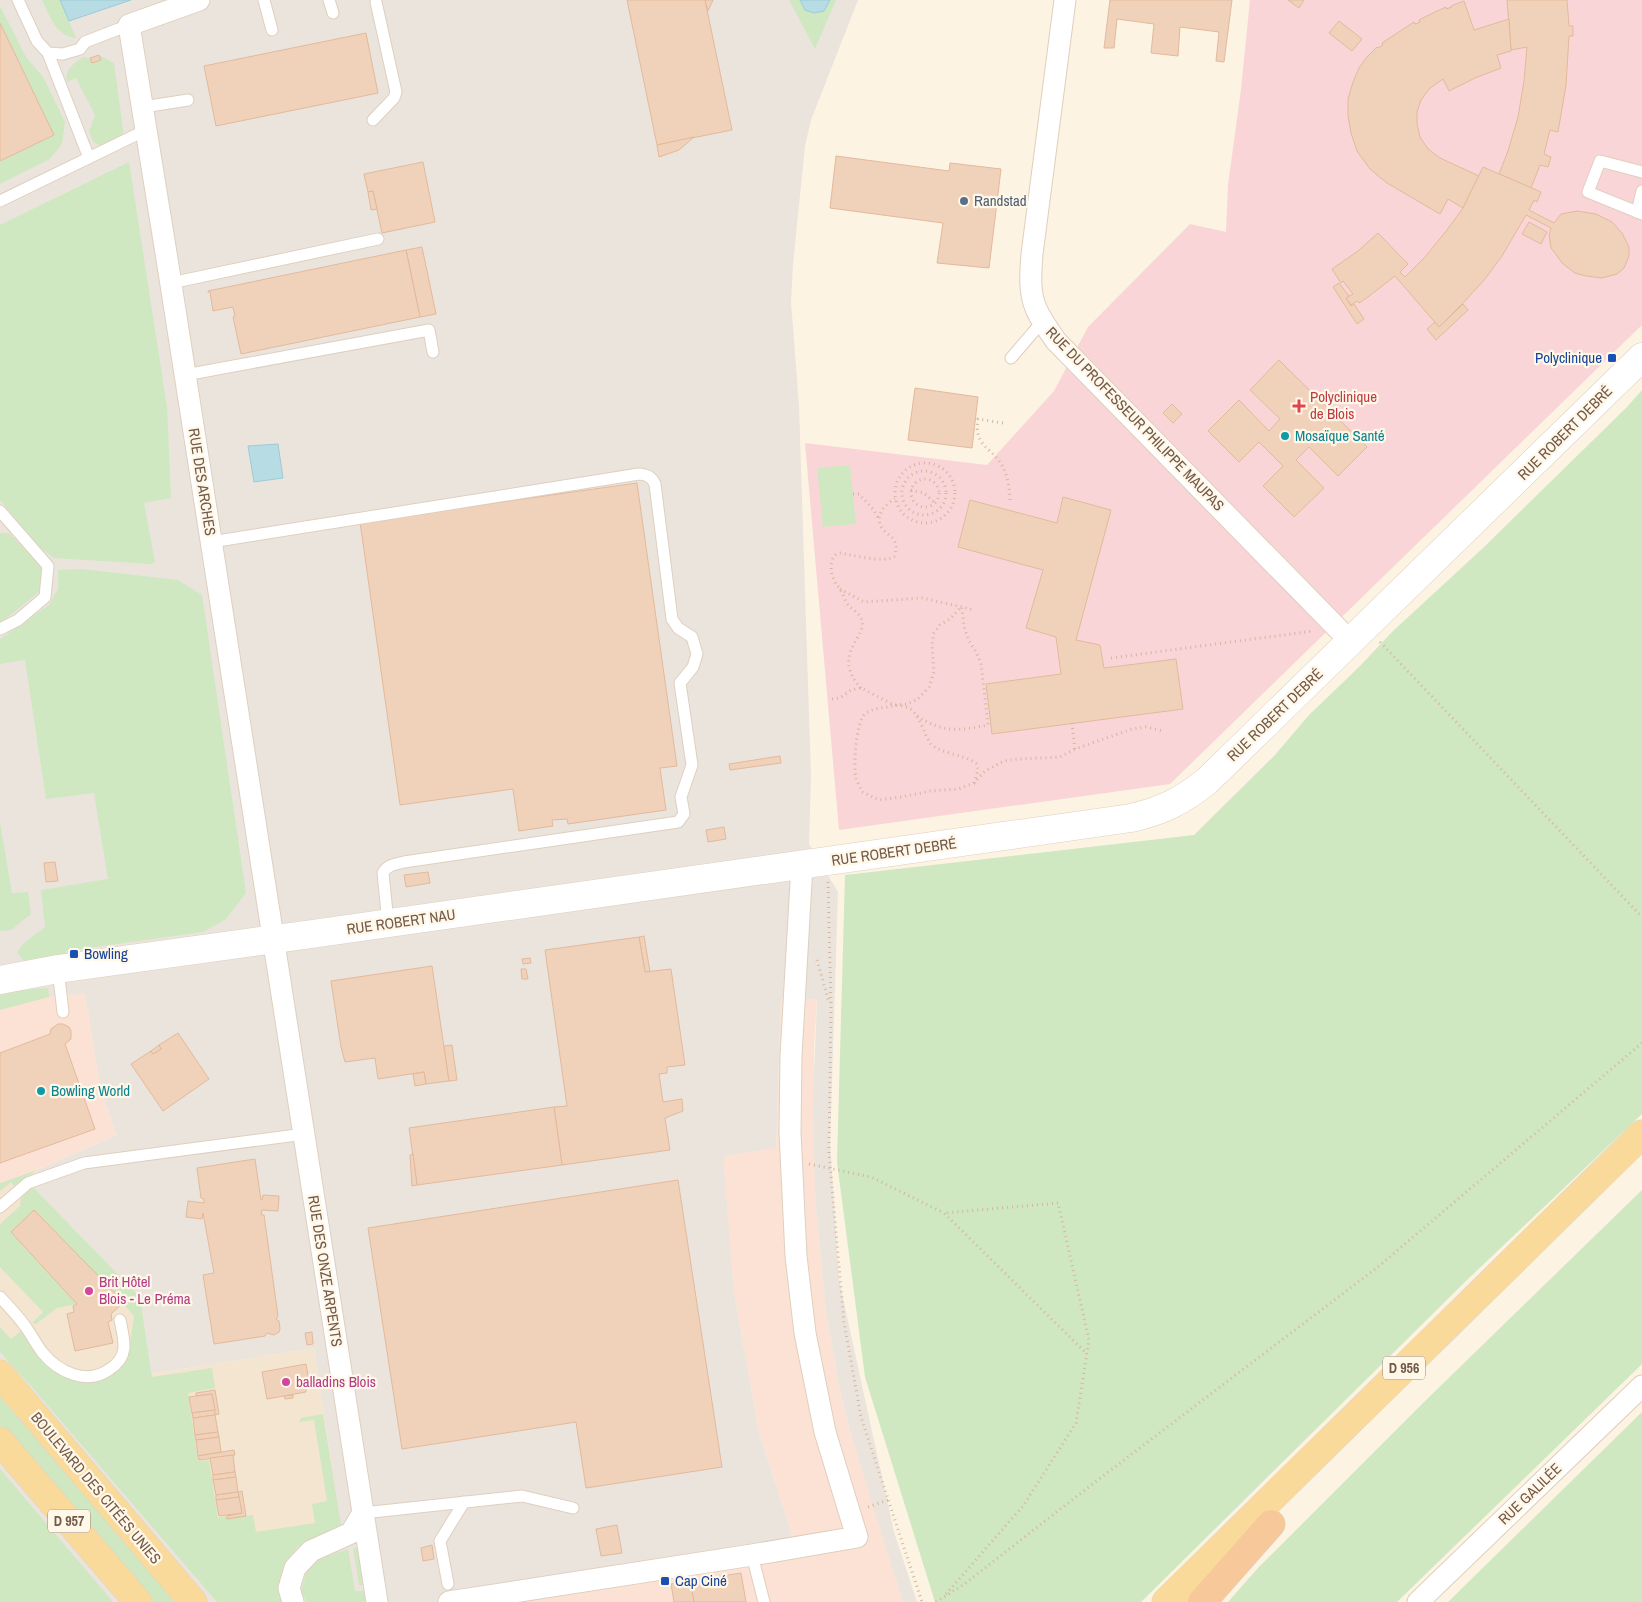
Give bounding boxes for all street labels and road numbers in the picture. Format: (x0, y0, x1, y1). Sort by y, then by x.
street label: RUE DU PROFESSEUR PHILIPPE MAUPAS (1041, 322, 1229, 515)
street label: RUE ROBERT DEBRÉ (1513, 381, 1617, 485)
street label: RUE DES ARCHES (184, 427, 221, 537)
street label: RUE ROBERT DEBRÉ (1222, 663, 1327, 766)
street label: RUE ROBERT DEBRÉ (830, 832, 958, 871)
street label: RUE ROBERT NAU (345, 903, 457, 940)
street label: RUE DES ONZE ARPENTS (303, 1194, 348, 1348)
road number: D 956 (1383, 1356, 1425, 1380)
street label: BOULEVARD DES CITÉES UNIES (26, 1407, 166, 1568)
street label: RUE GALILÉE (1493, 1458, 1566, 1529)
road number: D 957 (48, 1510, 90, 1532)

